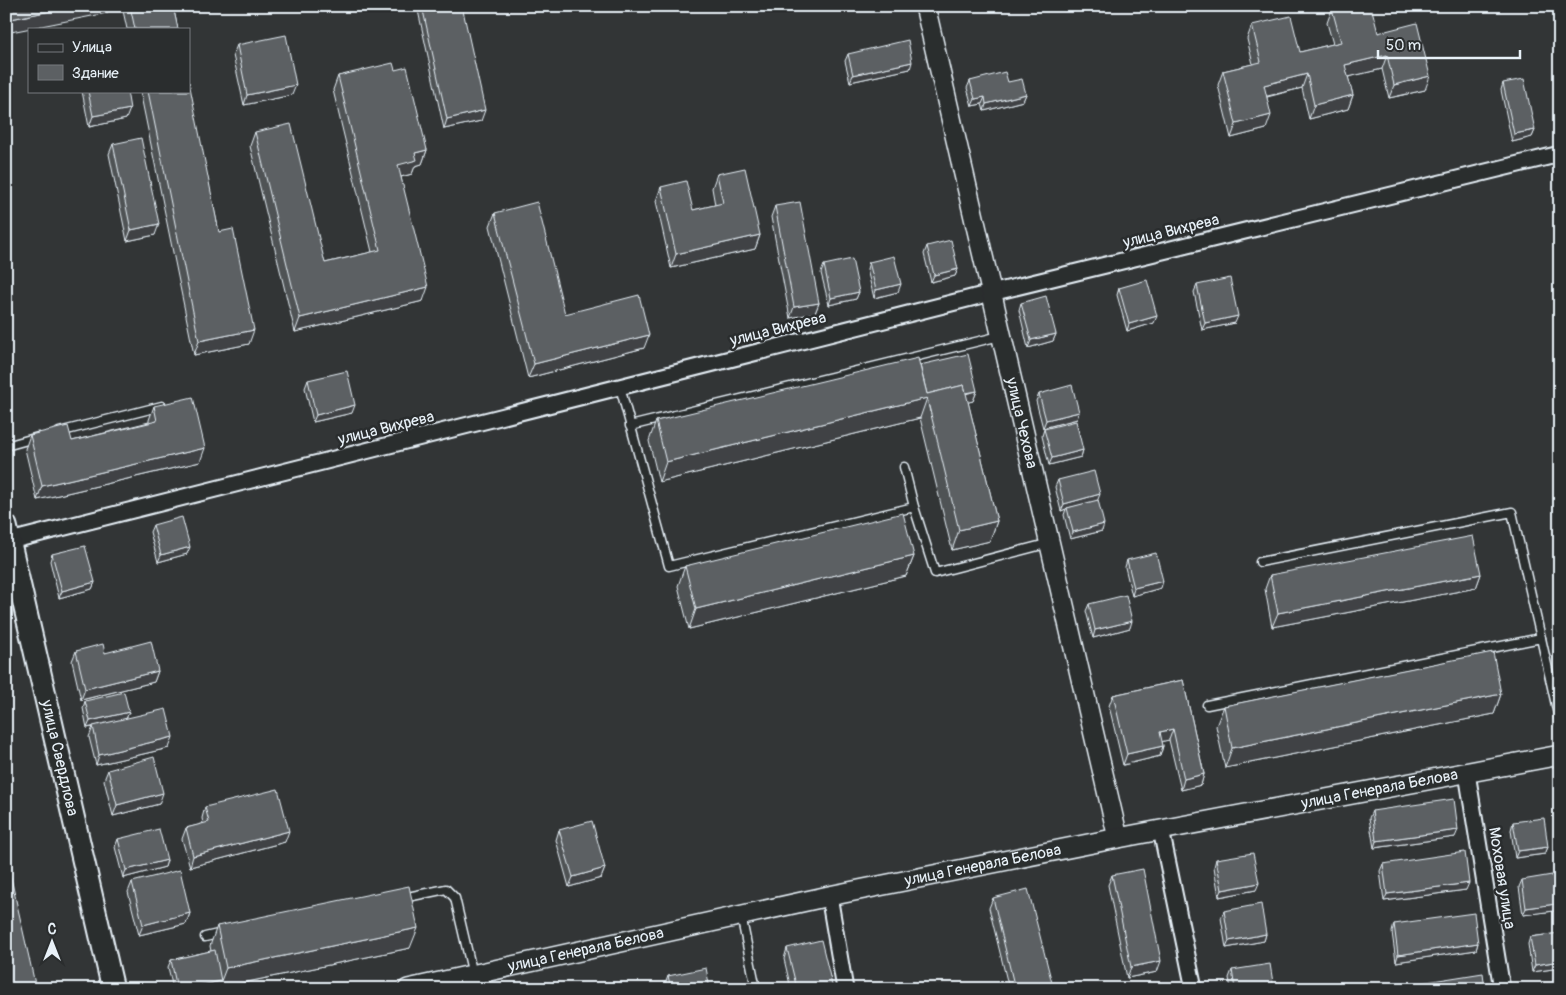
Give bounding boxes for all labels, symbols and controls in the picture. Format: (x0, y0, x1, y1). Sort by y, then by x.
legend (28, 28, 190, 92)
scale bar (1378, 28, 1521, 60)
text: 50 m (1386, 36, 1421, 55)
text: Улица (72, 38, 112, 57)
text: Здание (72, 64, 119, 83)
street label: улица Вихрева (1120, 209, 1221, 253)
street label: улица Вихрева (727, 307, 828, 351)
street label: улица Чехова (1001, 374, 1042, 470)
street label: улица Вихрева (335, 406, 436, 450)
street label: улица Свердлова (36, 697, 83, 818)
street label: улица Генерала Белова (1299, 764, 1460, 814)
street label: Моховая улица (1484, 826, 1520, 930)
street label: улица Генерала Белова (902, 840, 1063, 891)
north arrow (28, 918, 78, 968)
text: С (48, 921, 57, 938)
street label: улица Генерала Белова (505, 923, 666, 977)

